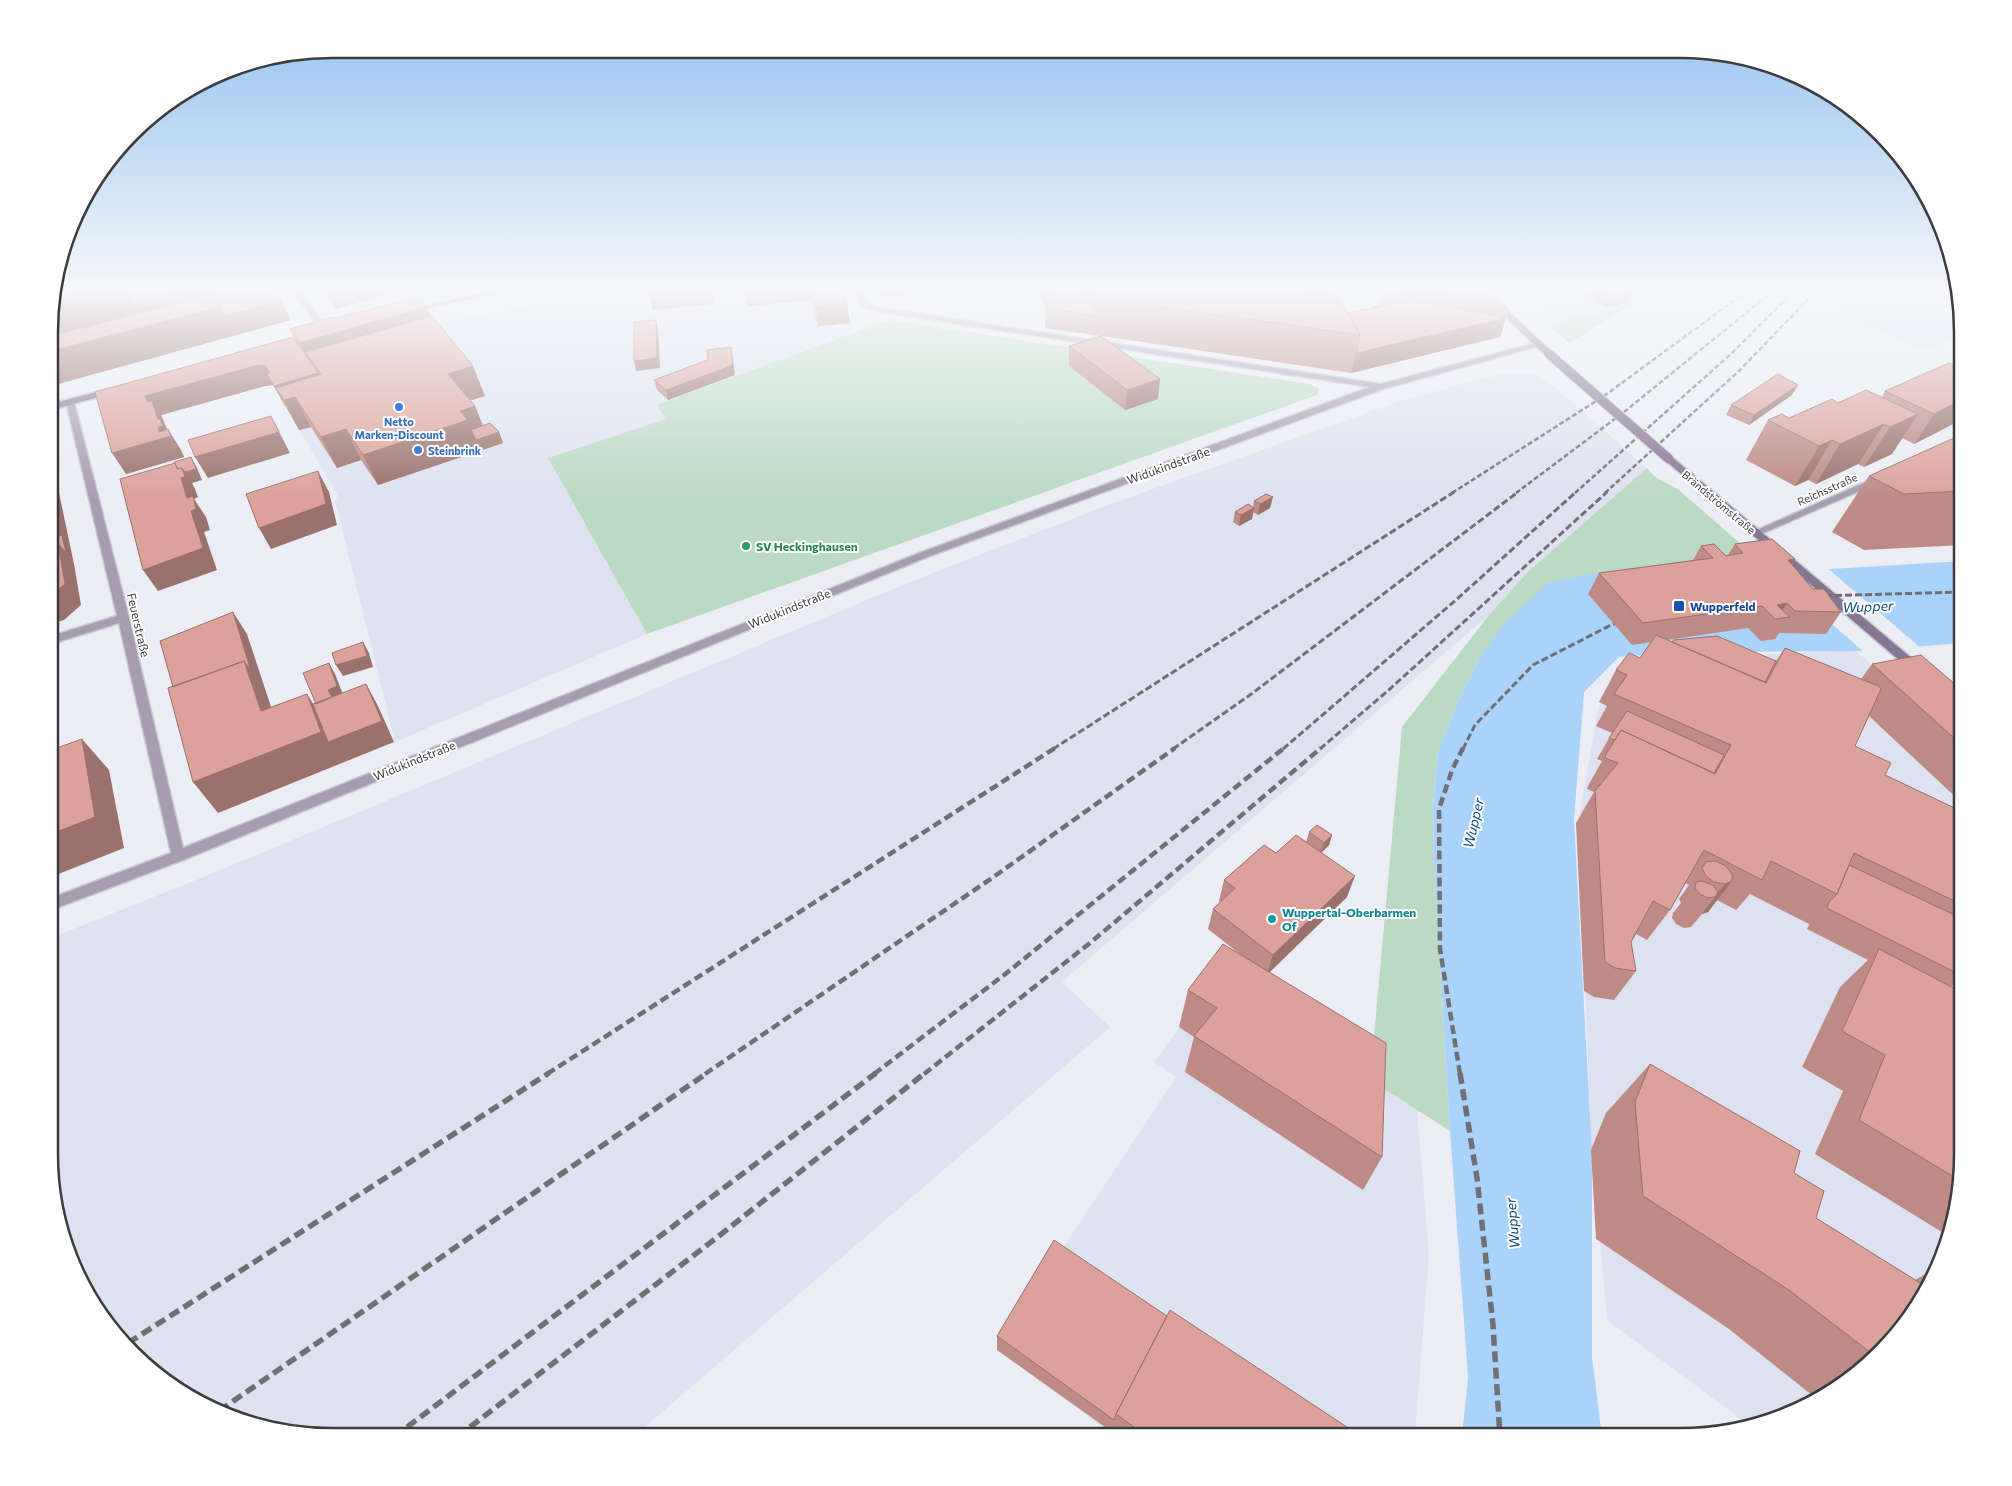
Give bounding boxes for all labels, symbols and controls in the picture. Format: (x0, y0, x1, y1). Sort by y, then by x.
marker: Netto Marken-Discount (393, 401, 405, 413)
place label: Netto Marken-Discount (354, 415, 444, 441)
marker: Steinbrink (412, 444, 424, 456)
place label: Steinbrink (428, 444, 482, 457)
street label: Widukindstraße (1125, 444, 1211, 486)
street label: Brändströmstraße (1680, 468, 1758, 537)
street label: Reichsstraße (1795, 470, 1859, 508)
place label: SV Heckinghausen (756, 539, 858, 553)
marker: SV Heckinghausen (740, 540, 752, 552)
street label: Widukindstraße (746, 585, 832, 631)
street label: Feuerstraße (125, 592, 153, 658)
water label: Wupper (1842, 597, 1894, 615)
marker: Wupperfeld (1672, 599, 1686, 613)
place label: Wupperfeld (1690, 599, 1756, 613)
street label: Widukindstraße (371, 737, 457, 783)
water label: Wupper (1459, 796, 1487, 850)
place label: Wuppertal-Oberbarmen Of (1282, 905, 1416, 933)
marker: Wuppertal-Oberbarmen Of (1266, 913, 1278, 925)
water label: Wupper (1501, 1196, 1523, 1249)

